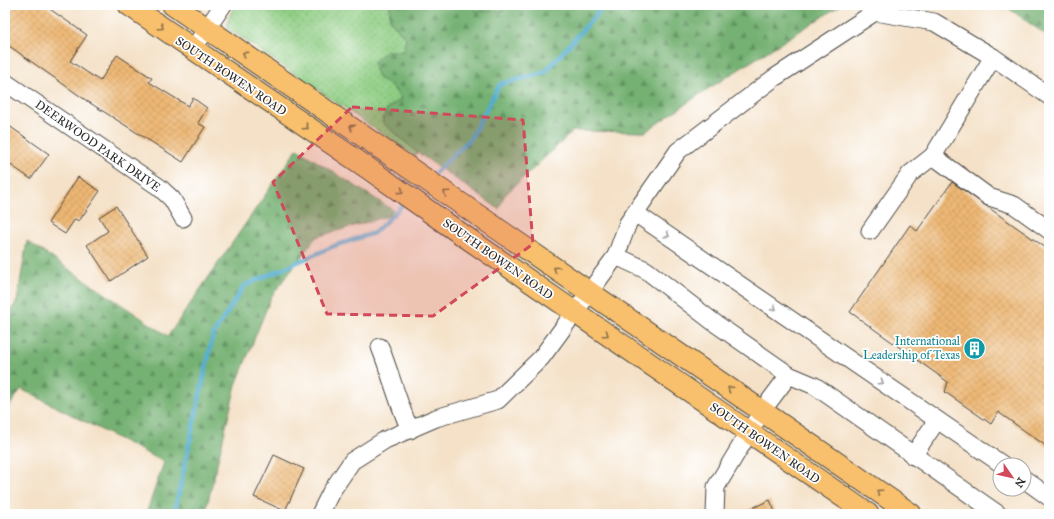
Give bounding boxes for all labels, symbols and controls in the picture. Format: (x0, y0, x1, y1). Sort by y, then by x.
one-way arrow (157, 22, 164, 30)
street label: SOUTH BOWEN ROAD (173, 34, 289, 118)
one-way arrow (242, 52, 249, 59)
street label: DEERWOOD PARK DRIVE (33, 97, 164, 195)
one-way arrow (302, 122, 309, 129)
one-way arrow (349, 124, 356, 132)
one-way arrow (397, 187, 404, 194)
one-way arrow (443, 190, 450, 198)
street label: SOUTH BOWEN ROAD (440, 216, 556, 302)
one-way arrow (663, 230, 670, 238)
one-way arrow (553, 266, 560, 274)
one-way arrow (770, 303, 777, 311)
one-way arrow (602, 329, 609, 337)
place label: International Leadership of Texas (863, 334, 961, 362)
building icon: International Leadership of Texas (962, 335, 988, 361)
one-way arrow (877, 377, 884, 384)
one-way arrow (727, 387, 734, 394)
street label: SOUTH BOWEN ROAD (707, 400, 823, 486)
north arrow (992, 457, 1032, 497)
text: N (1012, 475, 1028, 490)
one-way arrow (876, 489, 883, 497)

